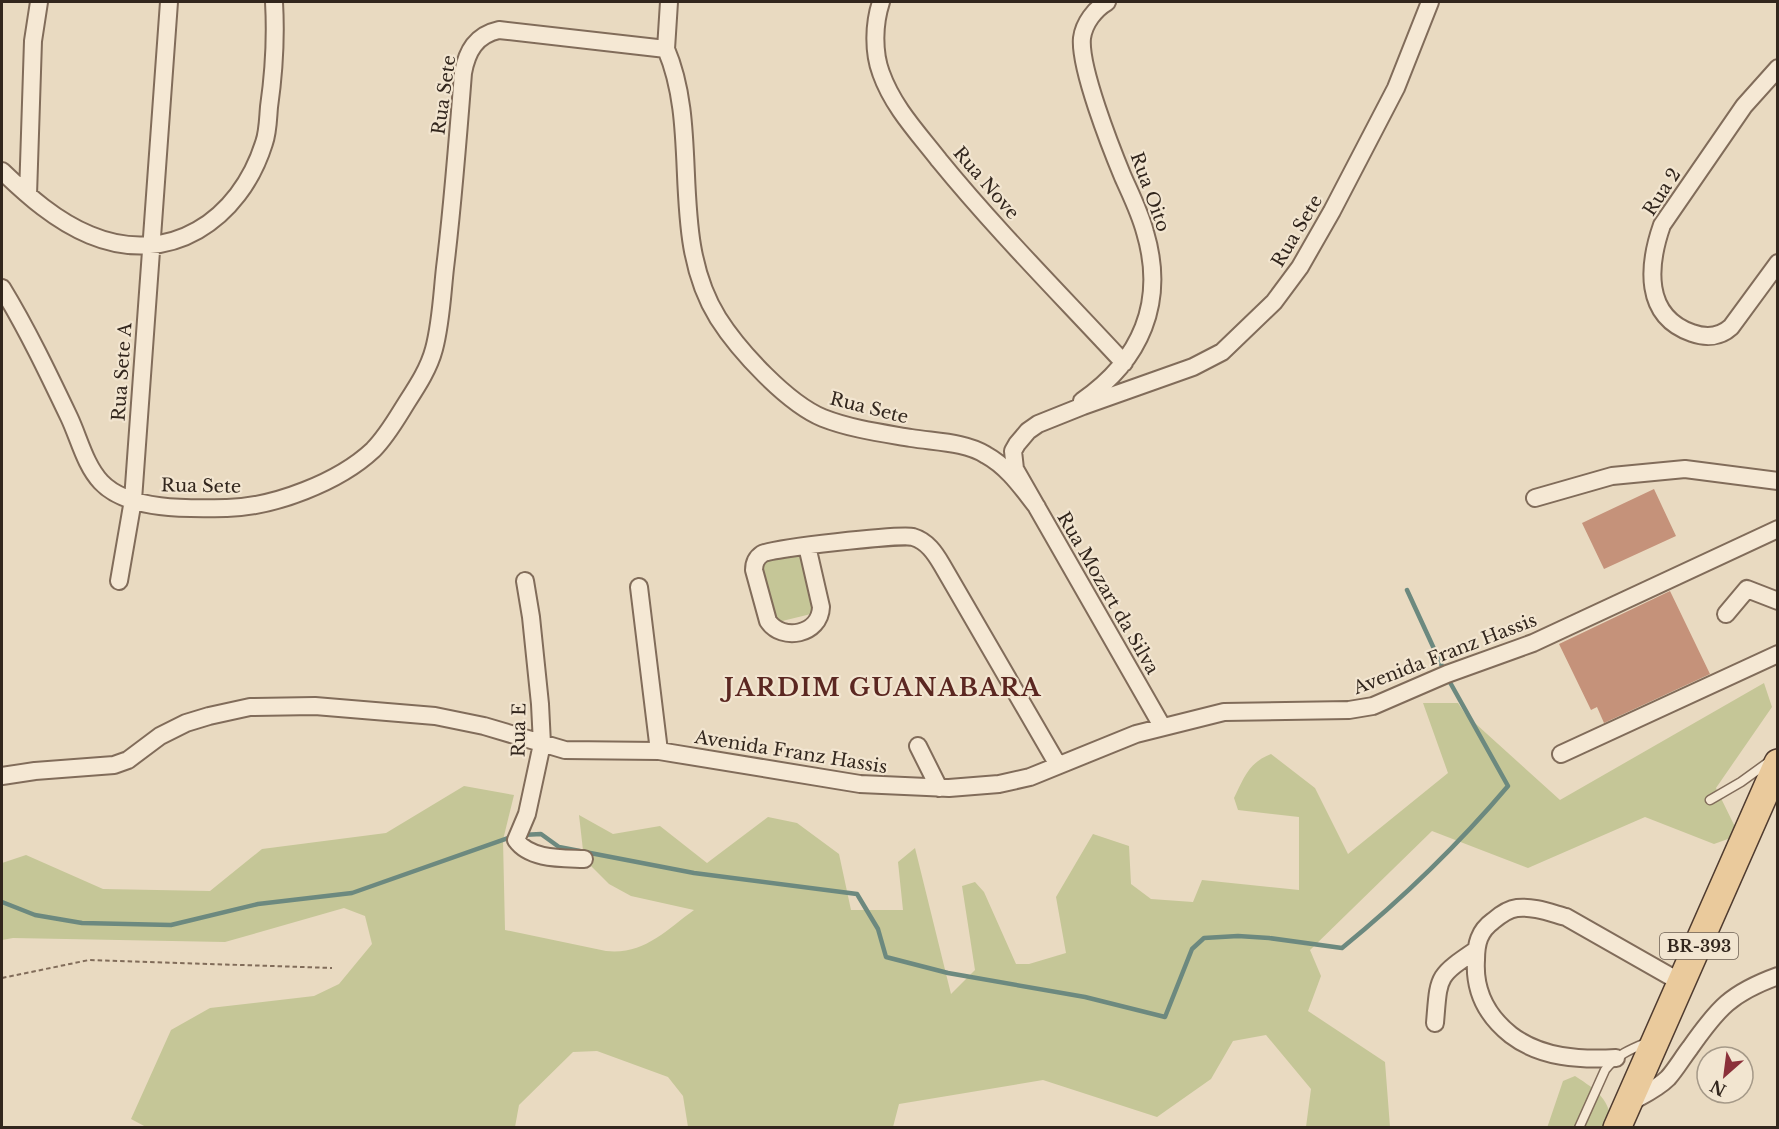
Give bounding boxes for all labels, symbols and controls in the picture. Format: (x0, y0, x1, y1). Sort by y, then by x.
street label: Rua Sete (428, 54, 460, 136)
street label: Rua Nove (948, 142, 1024, 224)
street label: Rua Oito (1125, 149, 1175, 235)
street label: Rua 2 (1639, 164, 1685, 220)
street label: Rua Sete (1267, 191, 1327, 271)
street label: Rua Sete A (108, 321, 136, 422)
street label: Rua Sete (827, 388, 911, 428)
street label: Rua Sete (161, 474, 241, 498)
street label: Rua Mozart da Silva (1053, 508, 1164, 678)
street label: Avenida Franz Hassis (1349, 609, 1540, 700)
district label: JARDIM GUANABARA (719, 673, 1042, 702)
street label: Rua E (508, 703, 530, 757)
street label: Avenida Franz Hassis (692, 726, 889, 778)
road number: BR-393 (1660, 933, 1738, 959)
north arrow (1695, 1045, 1755, 1105)
text: N (1707, 1076, 1729, 1101)

